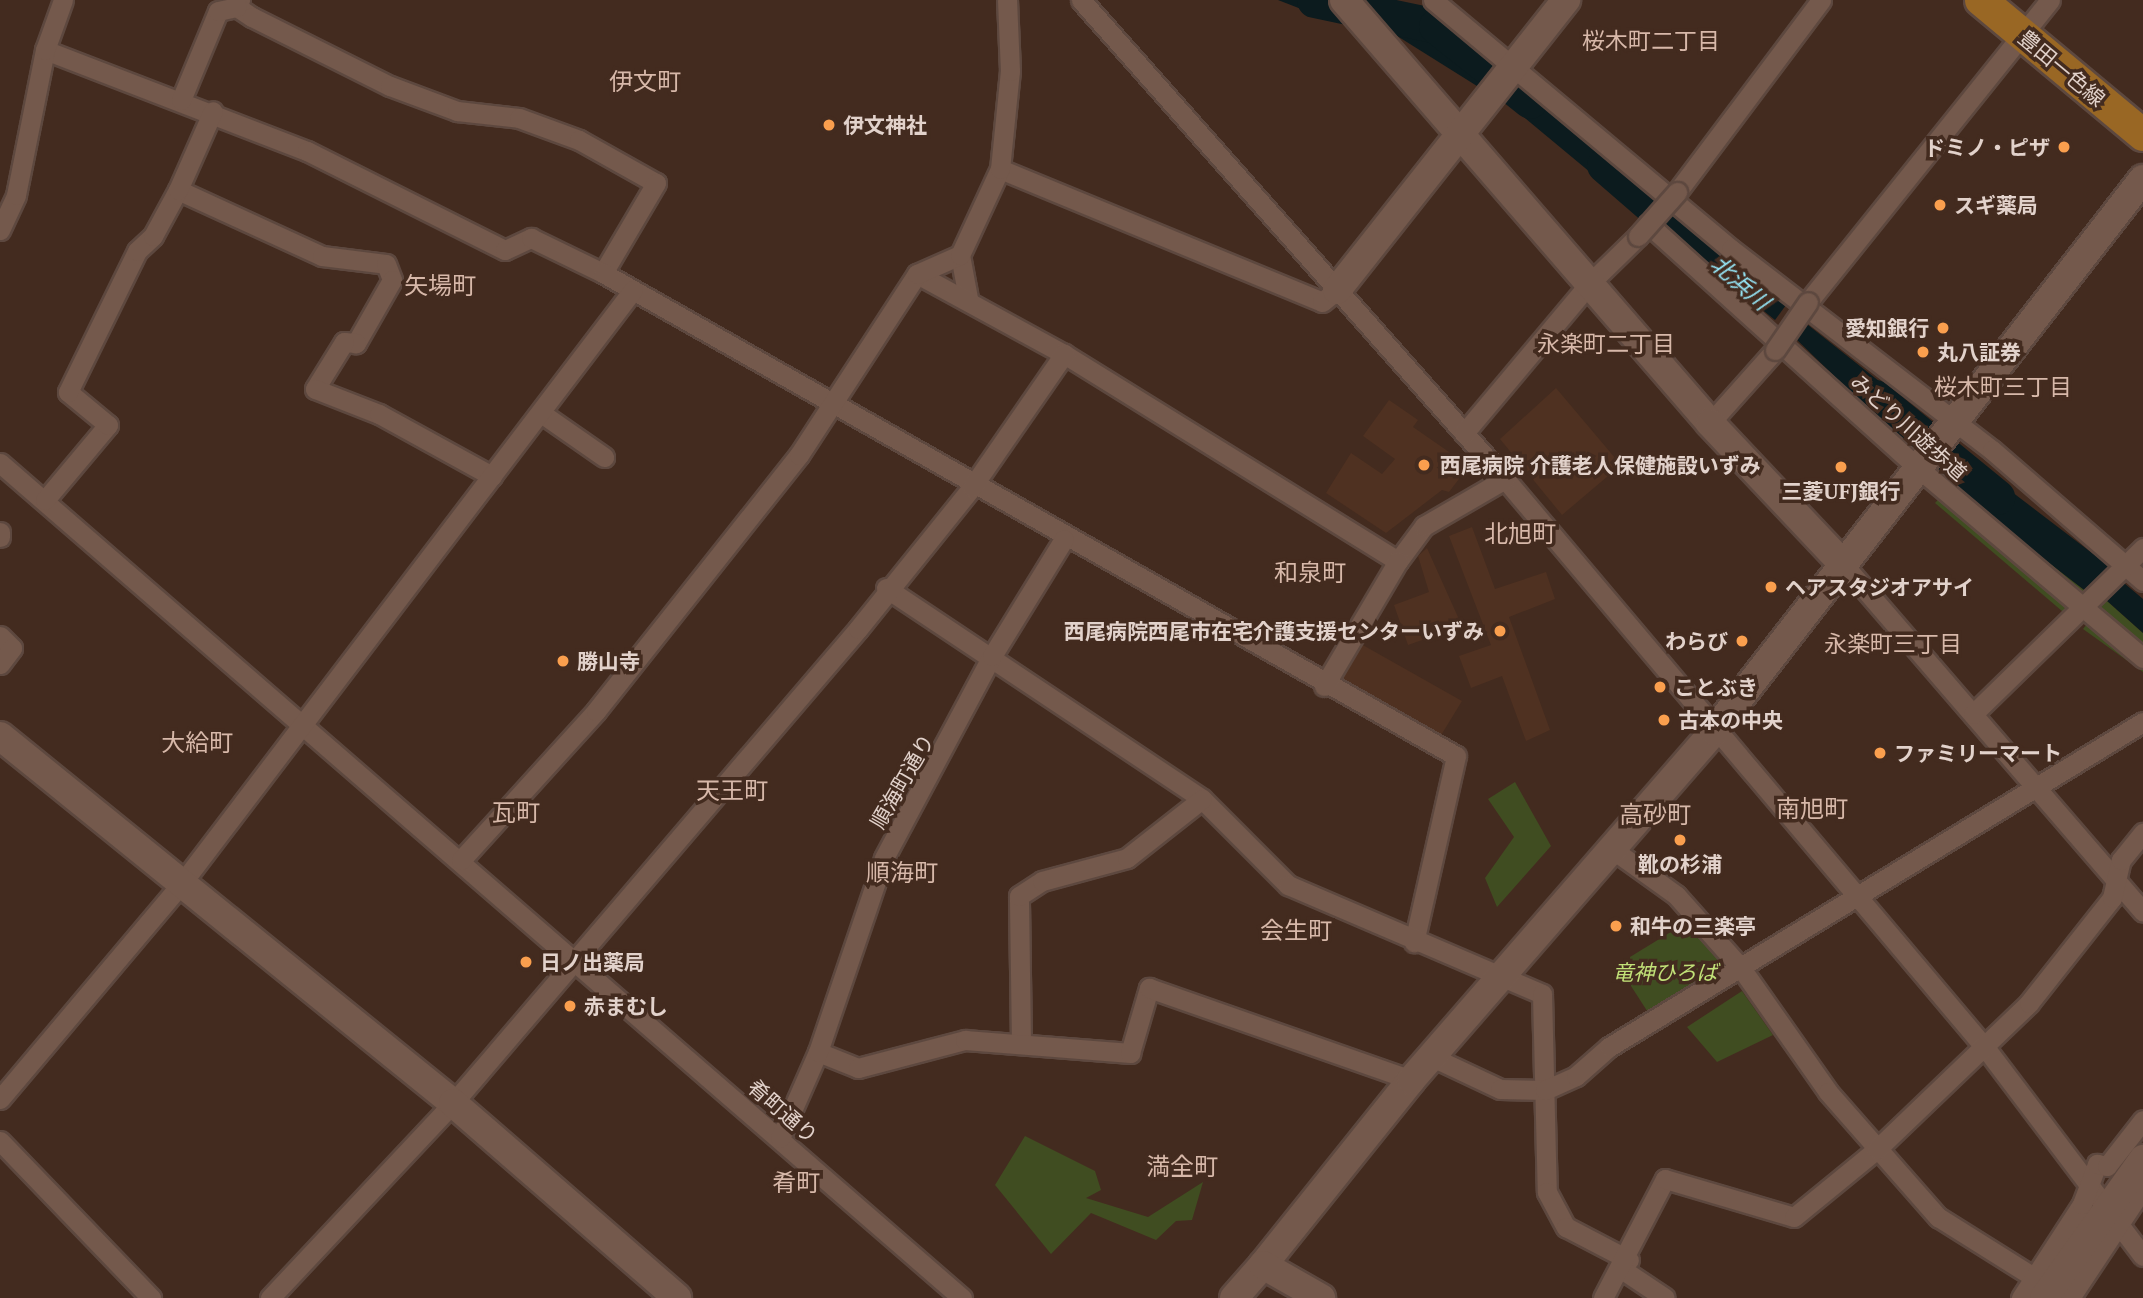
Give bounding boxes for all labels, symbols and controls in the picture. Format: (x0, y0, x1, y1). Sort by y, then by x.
street label: 豊田一色線 (2014, 25, 2110, 111)
district label: 桜木町二丁目 (1582, 27, 1720, 55)
district label: 伊文町 (609, 68, 681, 96)
place label: 伊文神社 (843, 112, 927, 138)
marker: 伊文神社 (821, 117, 837, 133)
place label: ドミノ・ピザ (1924, 134, 2050, 160)
marker: ドミノ・ピザ (2056, 139, 2072, 155)
place label: スギ薬局 (1954, 192, 2038, 218)
marker: スギ薬局 (1932, 197, 1948, 213)
water label: 北浜川 (1705, 250, 1775, 316)
district label: 矢場町 (404, 272, 476, 300)
place label: 愛知銀行 (1845, 315, 1929, 341)
marker: 愛知銀行 (1935, 320, 1951, 336)
district label: 永楽町二丁目 (1537, 330, 1675, 358)
place label: 丸八証券 (1937, 339, 2021, 365)
marker: 丸八証券 (1915, 344, 1931, 360)
street label: みどり川遊歩道 (1846, 368, 1972, 486)
district label: 桜木町三丁目 (1934, 373, 2072, 401)
place label: 西尾病院 介護老人保健施設いずみ (1440, 452, 1761, 478)
marker: 西尾病院 介護老人保健施設いずみ (1414, 455, 1434, 475)
marker: 三菱UFJ銀行 (1833, 459, 1849, 475)
place label: 三菱UFJ銀行 (1782, 478, 1900, 504)
district label: 北旭町 (1484, 520, 1556, 548)
district label: 和泉町 (1274, 559, 1346, 587)
place label: ヘアスタジオアサイ (1785, 574, 1974, 600)
marker: ヘアスタジオアサイ (1763, 579, 1779, 595)
place label: 西尾病院西尾市在宅介護支援センターいずみ (1064, 618, 1484, 644)
marker: 西尾病院西尾市在宅介護支援センターいずみ (1490, 621, 1510, 641)
place label: わらび (1665, 628, 1728, 654)
district label: 永楽町三丁目 (1824, 630, 1962, 658)
marker: わらび (1734, 633, 1750, 649)
place label: 勝山寺 (577, 648, 640, 674)
marker: 勝山寺 (555, 653, 571, 669)
place label: ことぶき (1674, 674, 1758, 700)
marker: ことぶき (1652, 679, 1668, 695)
place label: 古本の中央 (1678, 707, 1783, 733)
marker: 古本の中央 (1656, 712, 1672, 728)
district label: 大給町 (161, 729, 233, 757)
street label: 順海町通り (865, 729, 939, 833)
place label: ファミリーマート (1894, 740, 2062, 766)
marker: ファミリーマート (1872, 745, 1888, 761)
district label: 天王町 (696, 777, 768, 805)
district label: 南旭町 (1776, 795, 1848, 823)
district label: 瓦町 (492, 799, 540, 827)
district label: 高砂町 (1619, 801, 1691, 829)
marker: 靴の杉浦 (1672, 832, 1688, 848)
place label: 靴の杉浦 (1638, 851, 1722, 877)
district label: 順海町 (866, 859, 938, 887)
place label: 和牛の三楽亭 (1630, 913, 1756, 939)
district label: 会生町 (1260, 917, 1332, 945)
marker: 和牛の三楽亭 (1608, 918, 1624, 934)
place label: 日ノ出薬局 (540, 949, 645, 975)
marker: 日ノ出薬局 (518, 954, 534, 970)
park label: 竜神ひろば (1613, 959, 1717, 985)
place label: 赤まむし (584, 993, 668, 1019)
marker: 赤まむし (562, 998, 578, 1014)
street label: 肴町通り (743, 1074, 823, 1148)
district label: 満全町 (1146, 1153, 1218, 1181)
district label: 肴町 (772, 1169, 820, 1197)

